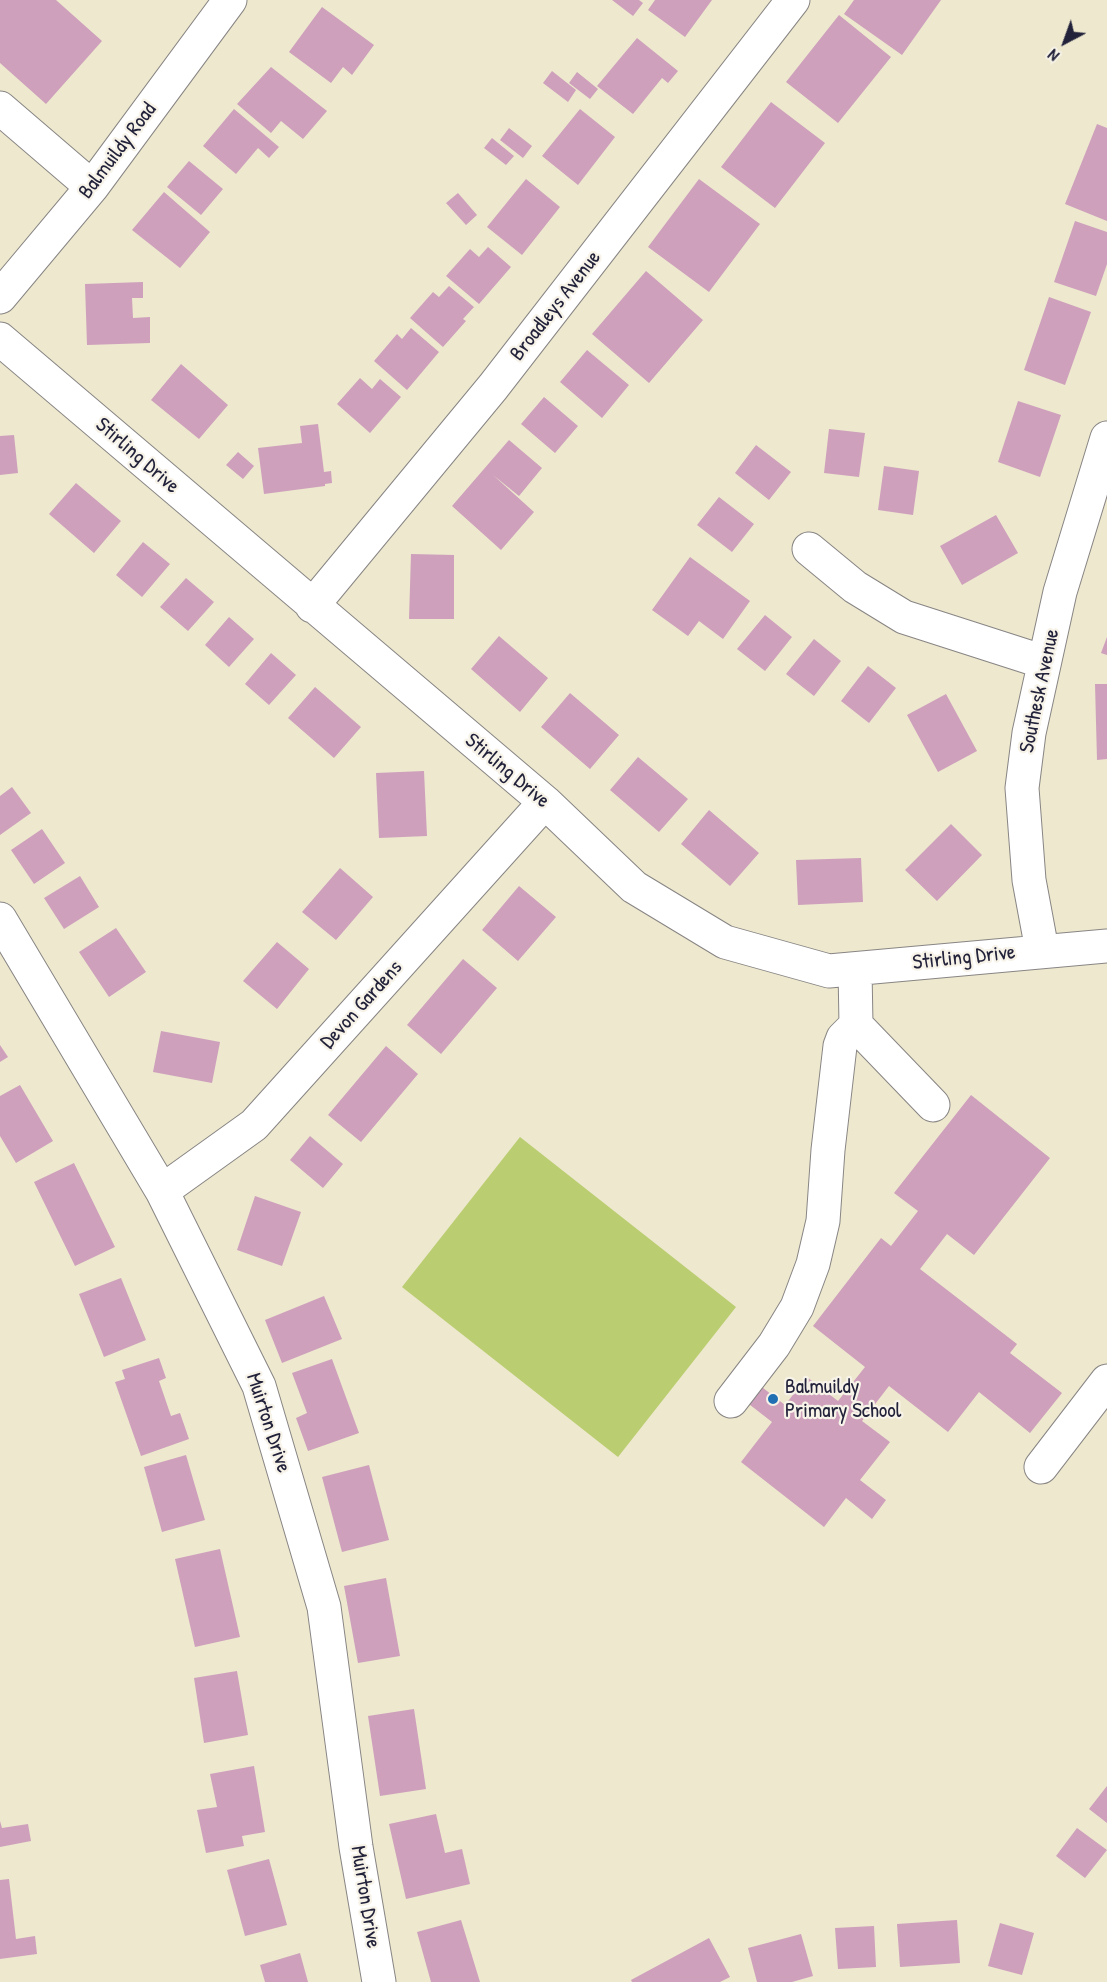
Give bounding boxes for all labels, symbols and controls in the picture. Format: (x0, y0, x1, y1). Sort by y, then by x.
north arrow (1035, 12, 1095, 72)
text: N (1043, 44, 1064, 67)
street label: Balmuildy Road (74, 98, 162, 204)
street label: Broadleys Avenue (505, 246, 607, 366)
street label: Stirling Drive (90, 413, 184, 499)
street label: Southesk Avenue (1015, 627, 1065, 755)
street label: Stirling Drive (459, 728, 555, 814)
street label: Stirling Drive (911, 940, 1017, 976)
street label: Devon Gardens (316, 956, 408, 1054)
street label: Muirton Drive (240, 1370, 296, 1476)
place label: Balmuildy Primary School (785, 1374, 901, 1424)
marker: Balmuildy Primary School (766, 1392, 780, 1406)
street label: Muirton Drive (344, 1844, 386, 1950)

